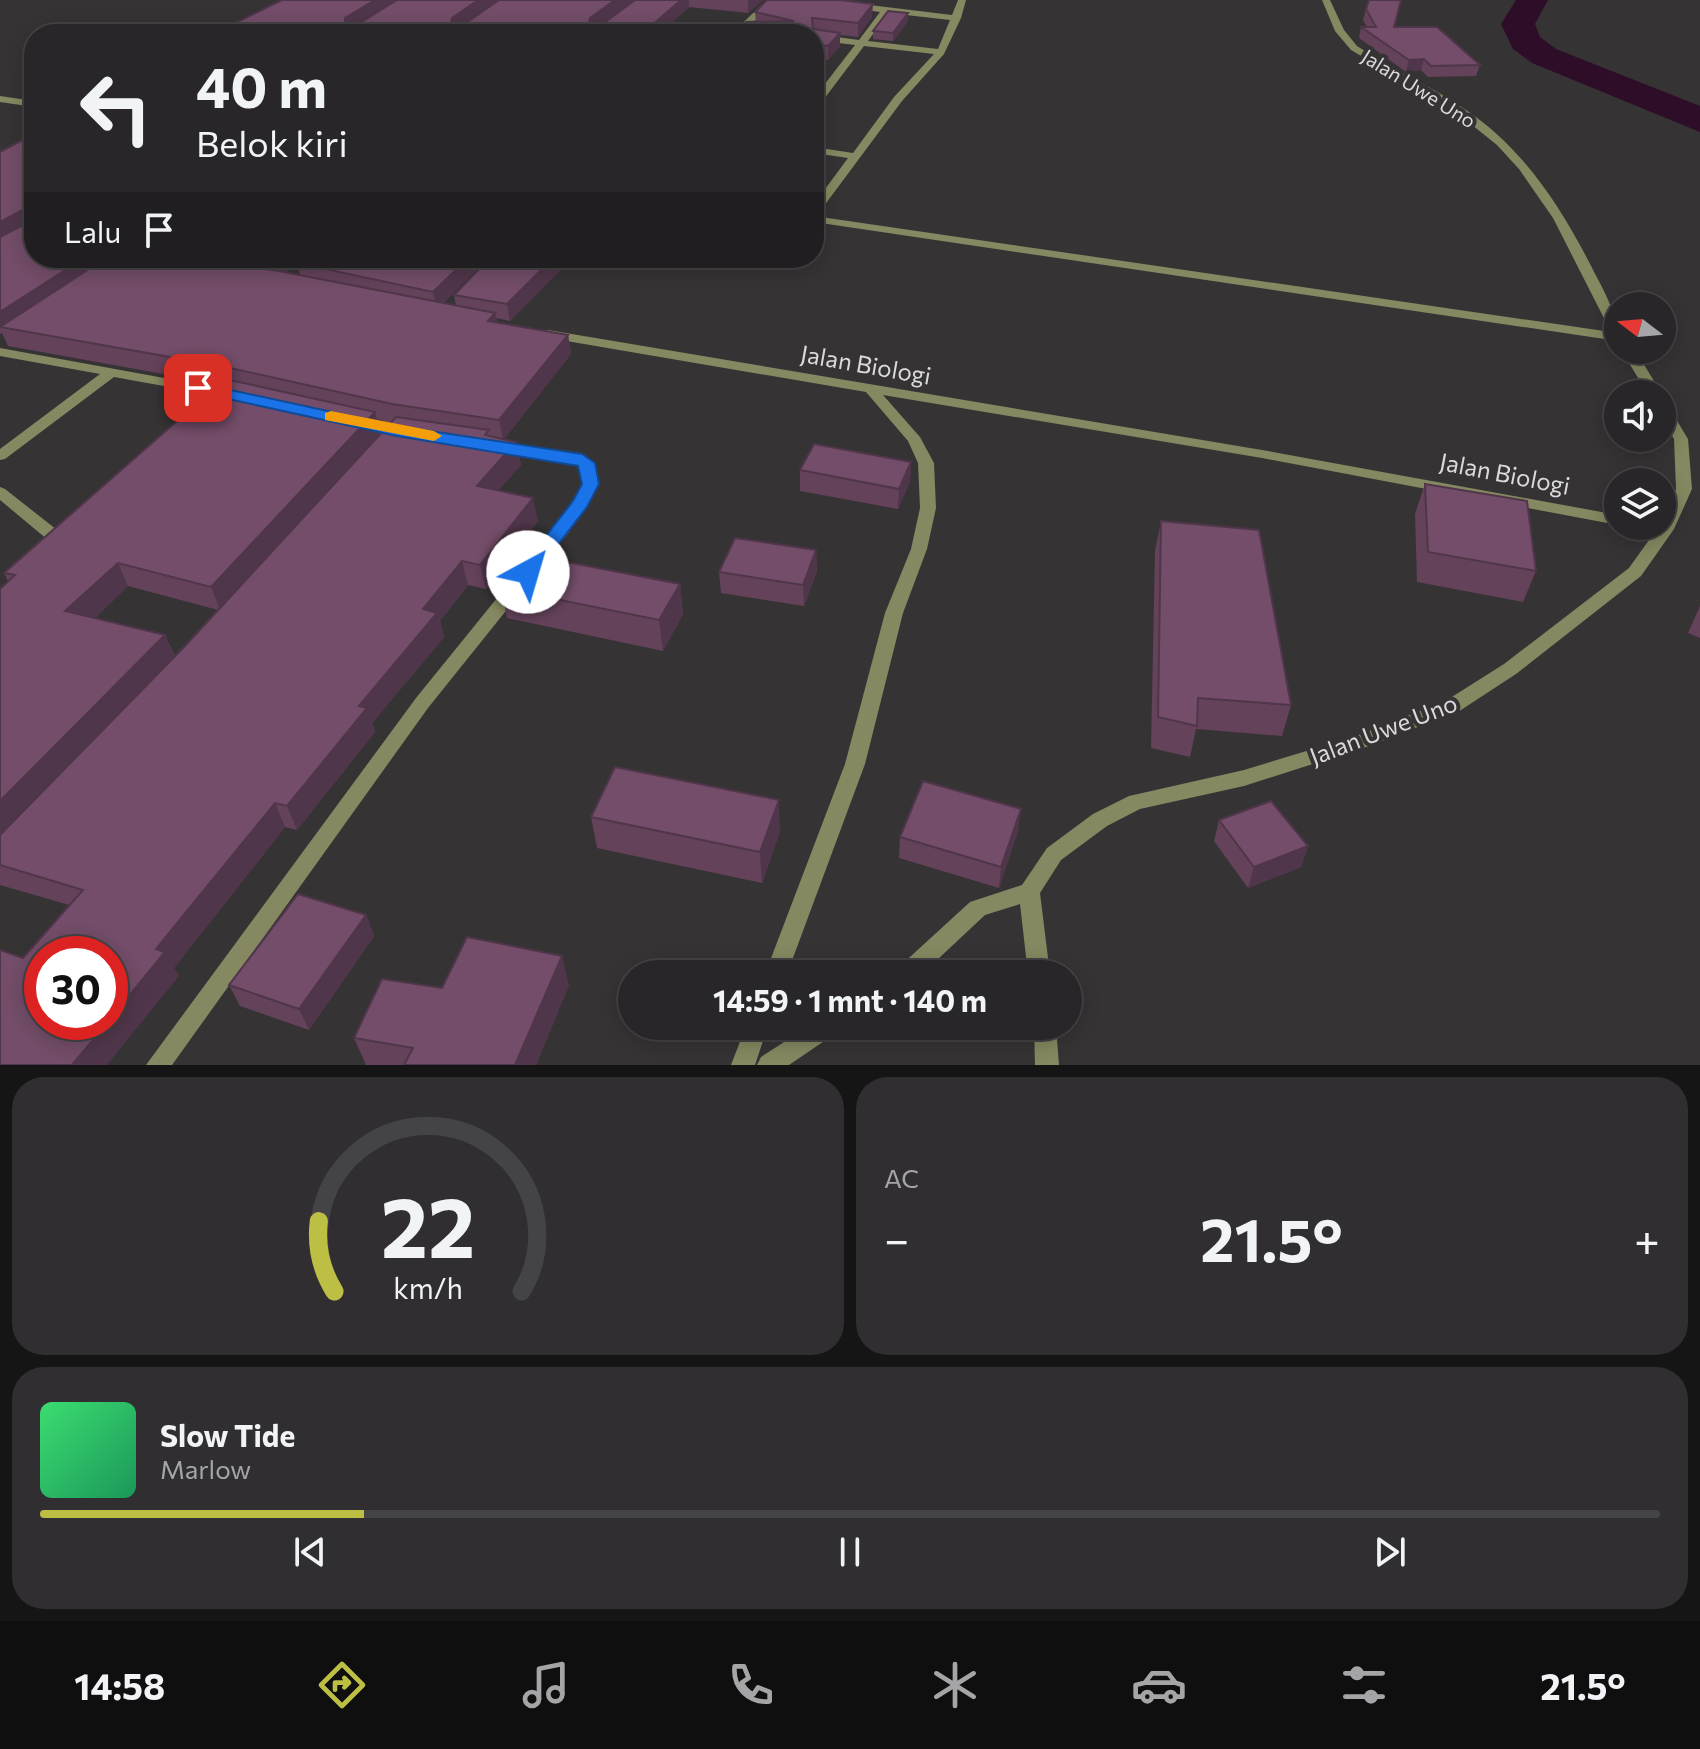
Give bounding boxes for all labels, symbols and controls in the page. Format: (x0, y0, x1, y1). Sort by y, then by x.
street label: Jalan Uwe Uno (1358, 43, 1480, 133)
text: 40 m (196, 51, 327, 120)
icon: left (64, 56, 168, 160)
text: Belok kiri (196, 120, 348, 164)
icon: arrive (137, 208, 181, 252)
text: Lalu (64, 212, 121, 249)
north arrow (1604, 292, 1676, 364)
map controls (1604, 292, 1676, 540)
street label: Jalan Biologi (798, 338, 934, 390)
pin (164, 354, 232, 422)
icon: arrive (176, 366, 220, 410)
button: sound (1604, 380, 1676, 452)
street label: Jalan Biologi (1437, 446, 1573, 500)
button: layers (1604, 468, 1676, 540)
position arrow (486, 530, 570, 614)
street label: Jalan Uwe Uno (1305, 688, 1461, 770)
speed limit sign: 30 (24, 936, 128, 1040)
text: 14:59 · 1 mnt · 140 m (713, 981, 987, 1018)
text: AC (884, 1162, 919, 1193)
text: 22 (381, 1173, 475, 1275)
text: 21.5° (1200, 1201, 1343, 1274)
text: − (884, 1211, 909, 1265)
text: + (1634, 1211, 1660, 1265)
text: km/h (393, 1270, 463, 1305)
text: Slow Tide (160, 1416, 295, 1453)
text: Marlow (160, 1453, 251, 1484)
icon: previous (288, 1530, 332, 1574)
icon: pause (828, 1530, 872, 1574)
icon: next (1368, 1530, 1412, 1574)
icon: directions (314, 1657, 370, 1713)
icon: music (518, 1657, 574, 1713)
icon: phone (723, 1657, 779, 1713)
icon: climate (927, 1657, 983, 1713)
icon: car (1131, 1657, 1187, 1713)
icon: filters (1336, 1657, 1392, 1713)
text: 14:58 (74, 1663, 165, 1707)
text: 21.5° (1540, 1663, 1626, 1707)

